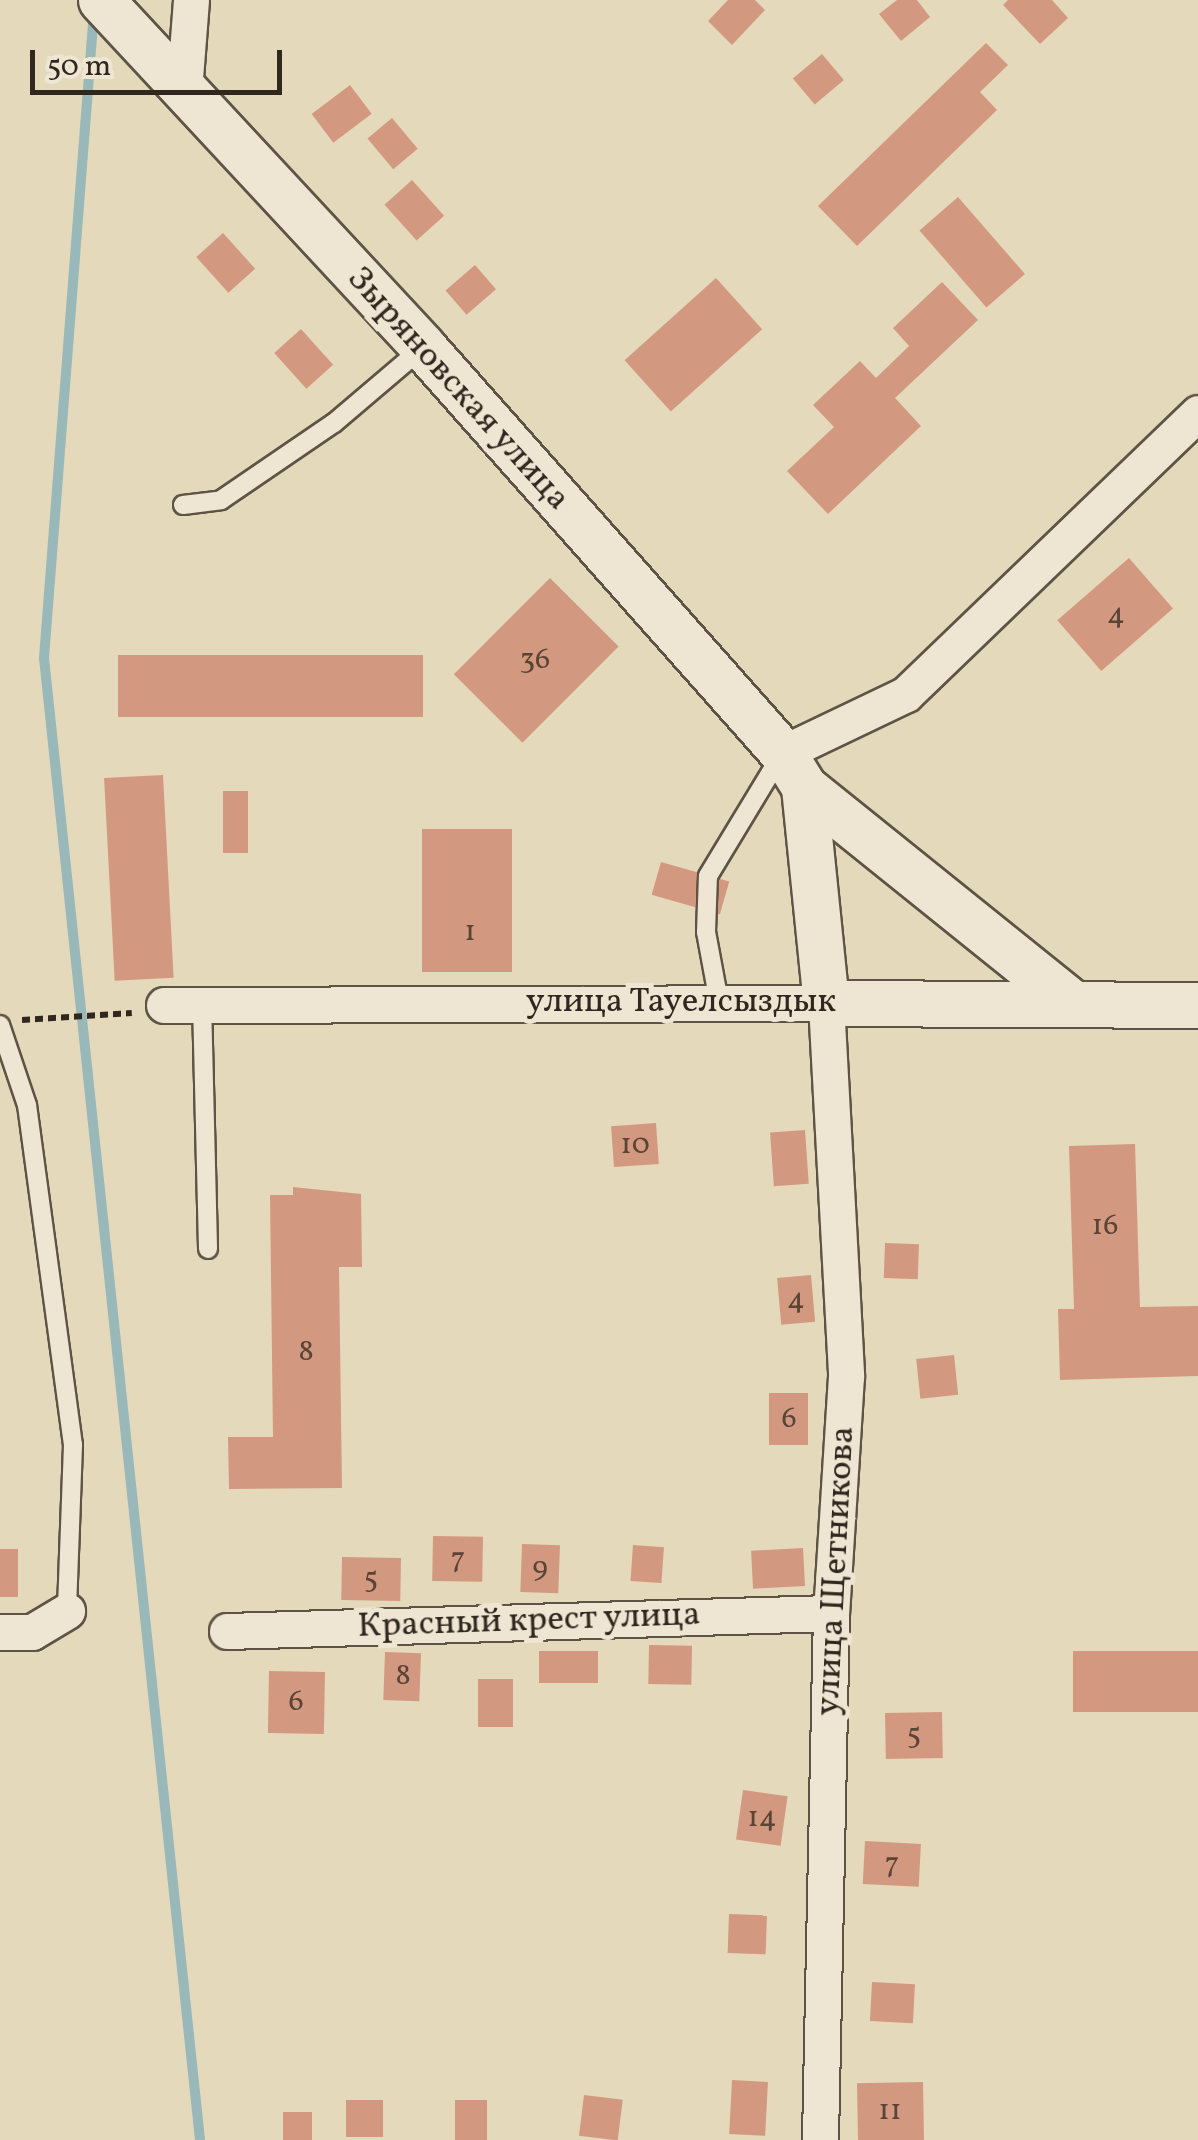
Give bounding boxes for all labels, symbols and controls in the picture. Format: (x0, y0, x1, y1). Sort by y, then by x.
scale bar (35, 30, 288, 92)
text: 50 m (47, 46, 111, 88)
street label: Зыряновская улица (337, 258, 579, 520)
house number: 4 (1107, 597, 1125, 633)
house number: 36 (520, 642, 550, 678)
house number: 1 (464, 914, 476, 950)
street label: улица Тауелсыздык (525, 981, 837, 1023)
house number: 10 (620, 1127, 650, 1163)
house number: 16 (1092, 1208, 1118, 1244)
house number: 4 (787, 1282, 805, 1318)
house number: 8 (298, 1334, 314, 1370)
house number: 6 (781, 1401, 797, 1437)
street label: улица Щетникова (807, 1425, 865, 1717)
house number: 7 (451, 1541, 465, 1577)
house number: 9 (532, 1550, 548, 1586)
house number: 5 (364, 1561, 378, 1597)
street label: Красный крест улица (356, 1594, 702, 1648)
house number: 8 (395, 1658, 411, 1694)
house number: 6 (288, 1684, 304, 1720)
house number: 5 (907, 1717, 921, 1753)
house number: 14 (747, 1800, 777, 1836)
house number: 7 (885, 1846, 899, 1882)
house number: 11 (878, 2093, 902, 2129)

